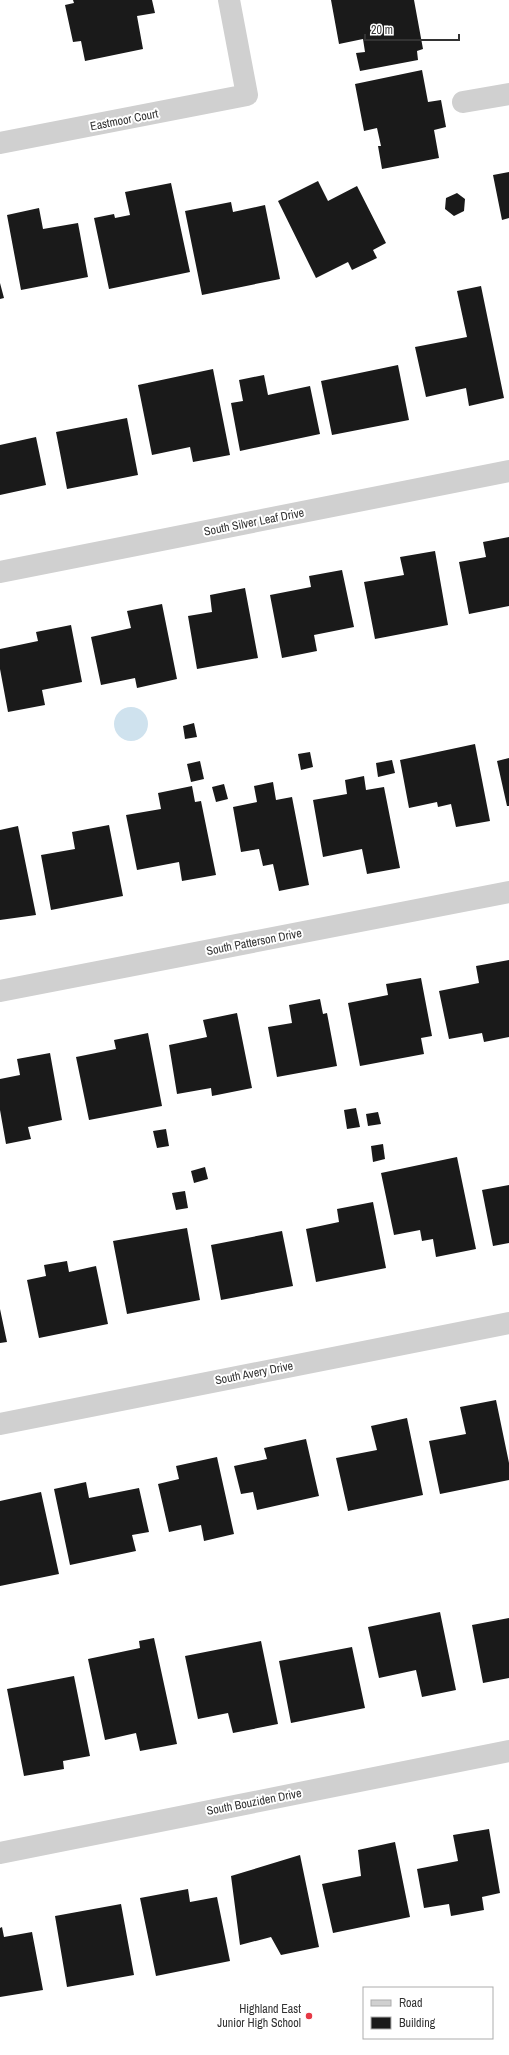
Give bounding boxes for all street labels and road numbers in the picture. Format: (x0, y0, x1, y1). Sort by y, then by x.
street label: Eastmoor Court (89, 106, 160, 134)
street label: South Silver Leaf Drive (203, 504, 305, 540)
street label: South Patterson Drive (205, 925, 303, 959)
street label: South Avery Drive (214, 1358, 294, 1388)
street label: South Bouziden Drive (205, 1785, 303, 1819)

